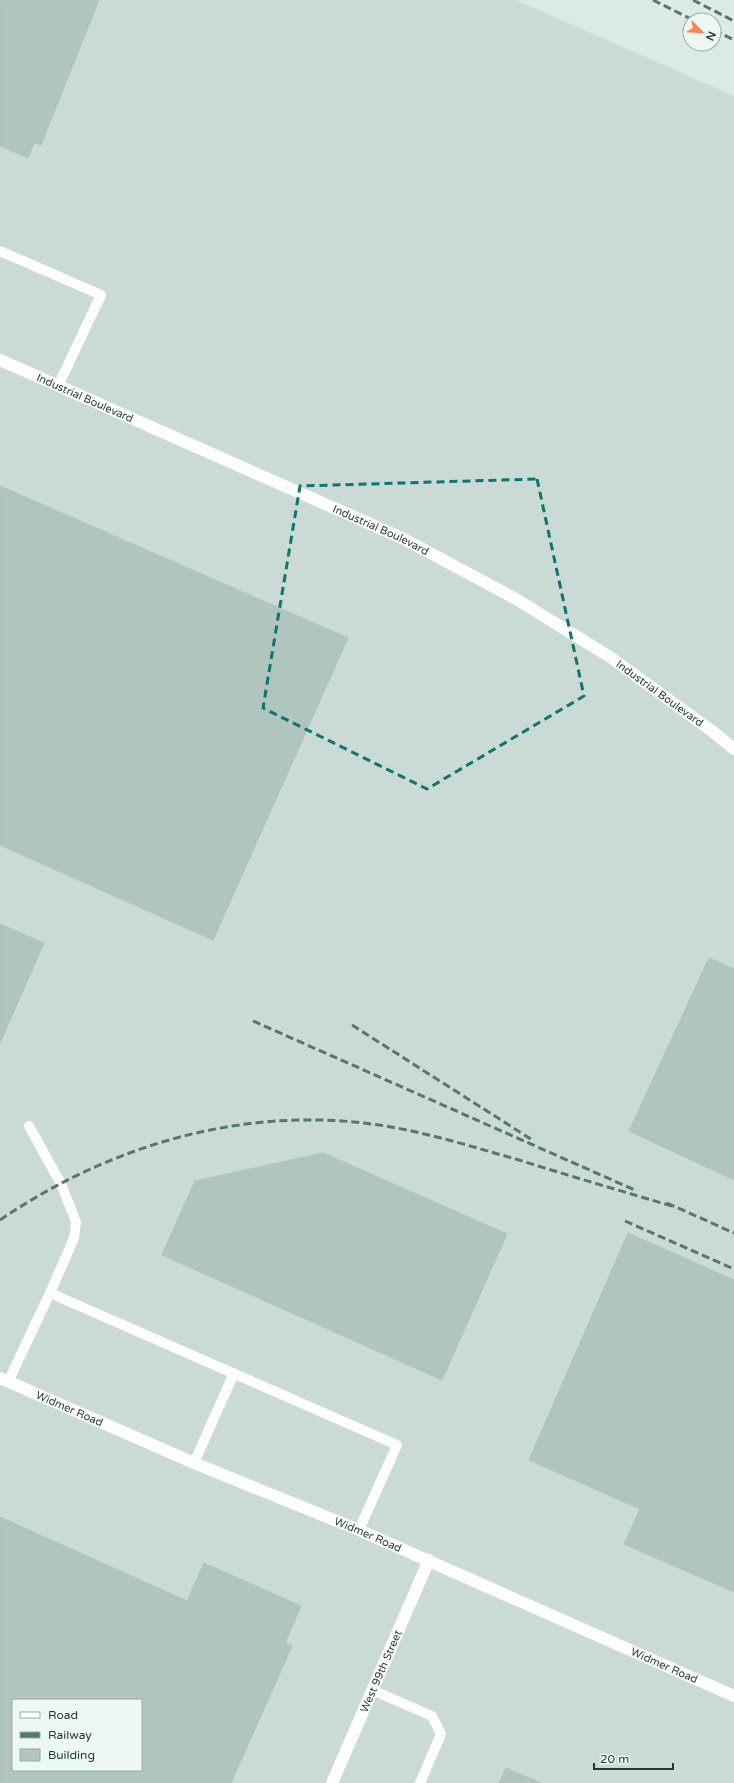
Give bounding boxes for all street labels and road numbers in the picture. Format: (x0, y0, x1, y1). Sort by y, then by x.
street label: Industrial Boulevard (34, 371, 135, 425)
street label: Industrial Boulevard (331, 502, 431, 558)
street label: Industrial Boulevard (613, 658, 706, 730)
street label: Widmer Road (34, 1389, 105, 1429)
street label: Widmer Road (332, 1515, 404, 1555)
street label: West 99th Street (358, 1628, 405, 1714)
street label: Widmer Road (629, 1645, 700, 1686)

